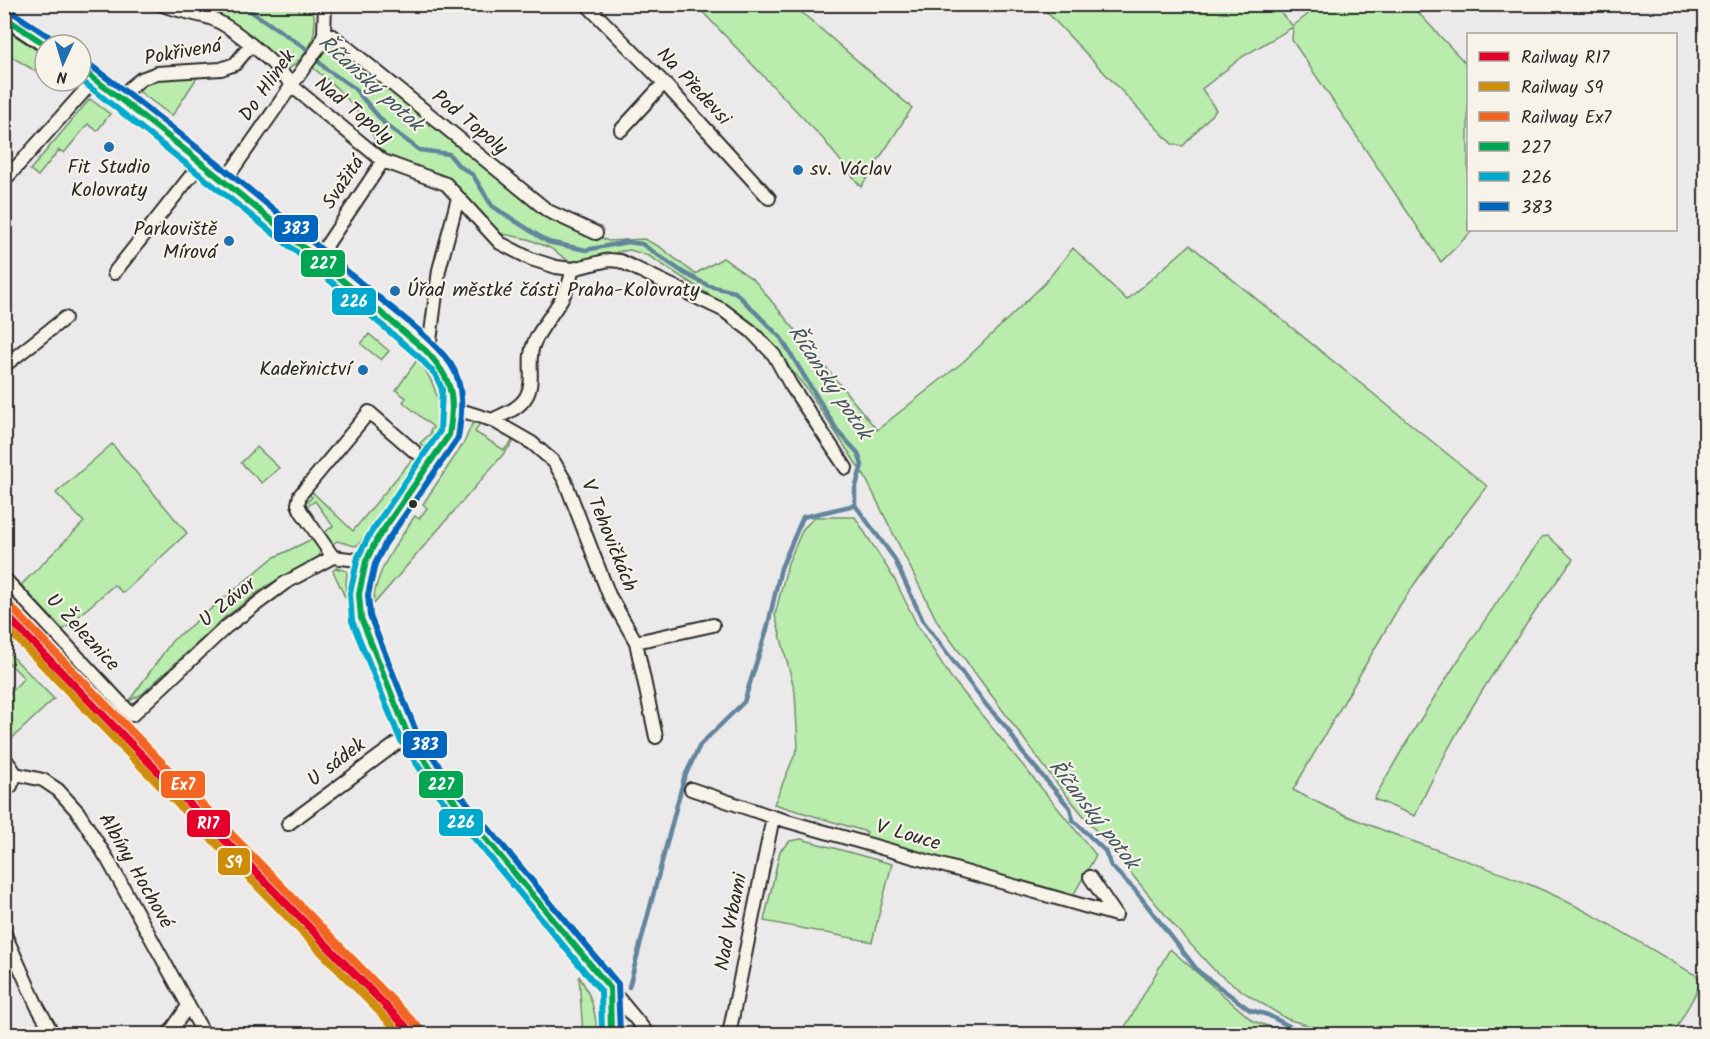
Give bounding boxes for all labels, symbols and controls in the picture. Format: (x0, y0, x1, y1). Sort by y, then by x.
water label: Říčanský potok (310, 28, 432, 142)
street label: Pokřivená (142, 30, 226, 76)
north arrow (33, 33, 93, 93)
legend (1467, 33, 1677, 231)
street label: Na Předevsi (648, 40, 739, 135)
street label: Do Hlinek (231, 43, 305, 129)
text: Railway R17 (1521, 44, 1610, 73)
text: N (56, 64, 68, 89)
street label: Nad Topoly (307, 69, 400, 153)
text: Railway S9 (1521, 74, 1603, 103)
street label: Pod Topoly (424, 82, 515, 164)
text: Railway Ex7 (1521, 104, 1612, 133)
text: 227 (1521, 134, 1551, 163)
marker: Fit Studio Kolovraty (102, 140, 116, 154)
street label: Svažitá (314, 148, 375, 216)
place label: Fit Studio Kolovraty (68, 152, 150, 207)
place label: sv. Václav (810, 154, 892, 186)
marker: sv. Václav (791, 163, 805, 177)
text: 226 (1521, 164, 1552, 193)
text: 383 (1521, 194, 1552, 223)
place label: Parkoviště Mírová (133, 214, 219, 269)
line badge: 383 (273, 214, 319, 243)
text: 383 (282, 217, 310, 242)
marker: Parkoviště Mírová (222, 234, 236, 248)
line badge: 227 (300, 249, 346, 278)
text: 227 (310, 252, 337, 277)
place label: Úřad městké části Praha-Kolovraty (407, 275, 700, 307)
marker: Úřad městké části Praha-Kolovraty (388, 284, 402, 298)
line badge: 226 (331, 287, 377, 316)
text: 226 (340, 290, 368, 315)
water label: Říčanský potok (779, 319, 881, 449)
place label: Kadeřnictví (259, 354, 354, 386)
marker: Kadeřnictví (356, 363, 370, 377)
street label: V Tehovičkách (571, 475, 645, 597)
unlabelled marker (407, 498, 419, 510)
street label: U Závor (192, 569, 265, 636)
street label: U Železnice (37, 586, 127, 680)
street label: U sádek (301, 730, 374, 796)
line badge: 383 (402, 730, 448, 759)
text: 383 (411, 733, 439, 758)
water label: Říčanský potok (1039, 753, 1148, 879)
line badge: Ex7 (160, 770, 206, 799)
line badge: 227 (418, 770, 464, 799)
text: Ex7 (171, 773, 195, 798)
text: 227 (428, 773, 455, 798)
street label: Albíny Hochové (89, 807, 182, 936)
line badge: 226 (438, 808, 484, 837)
line badge: R17 (186, 809, 231, 838)
text: 226 (447, 811, 475, 836)
text: R17 (197, 812, 219, 837)
street label: V Louce (872, 812, 944, 860)
line badge: S9 (217, 847, 251, 876)
text: S9 (226, 851, 242, 876)
street label: Nad Vrbami (707, 869, 757, 974)

